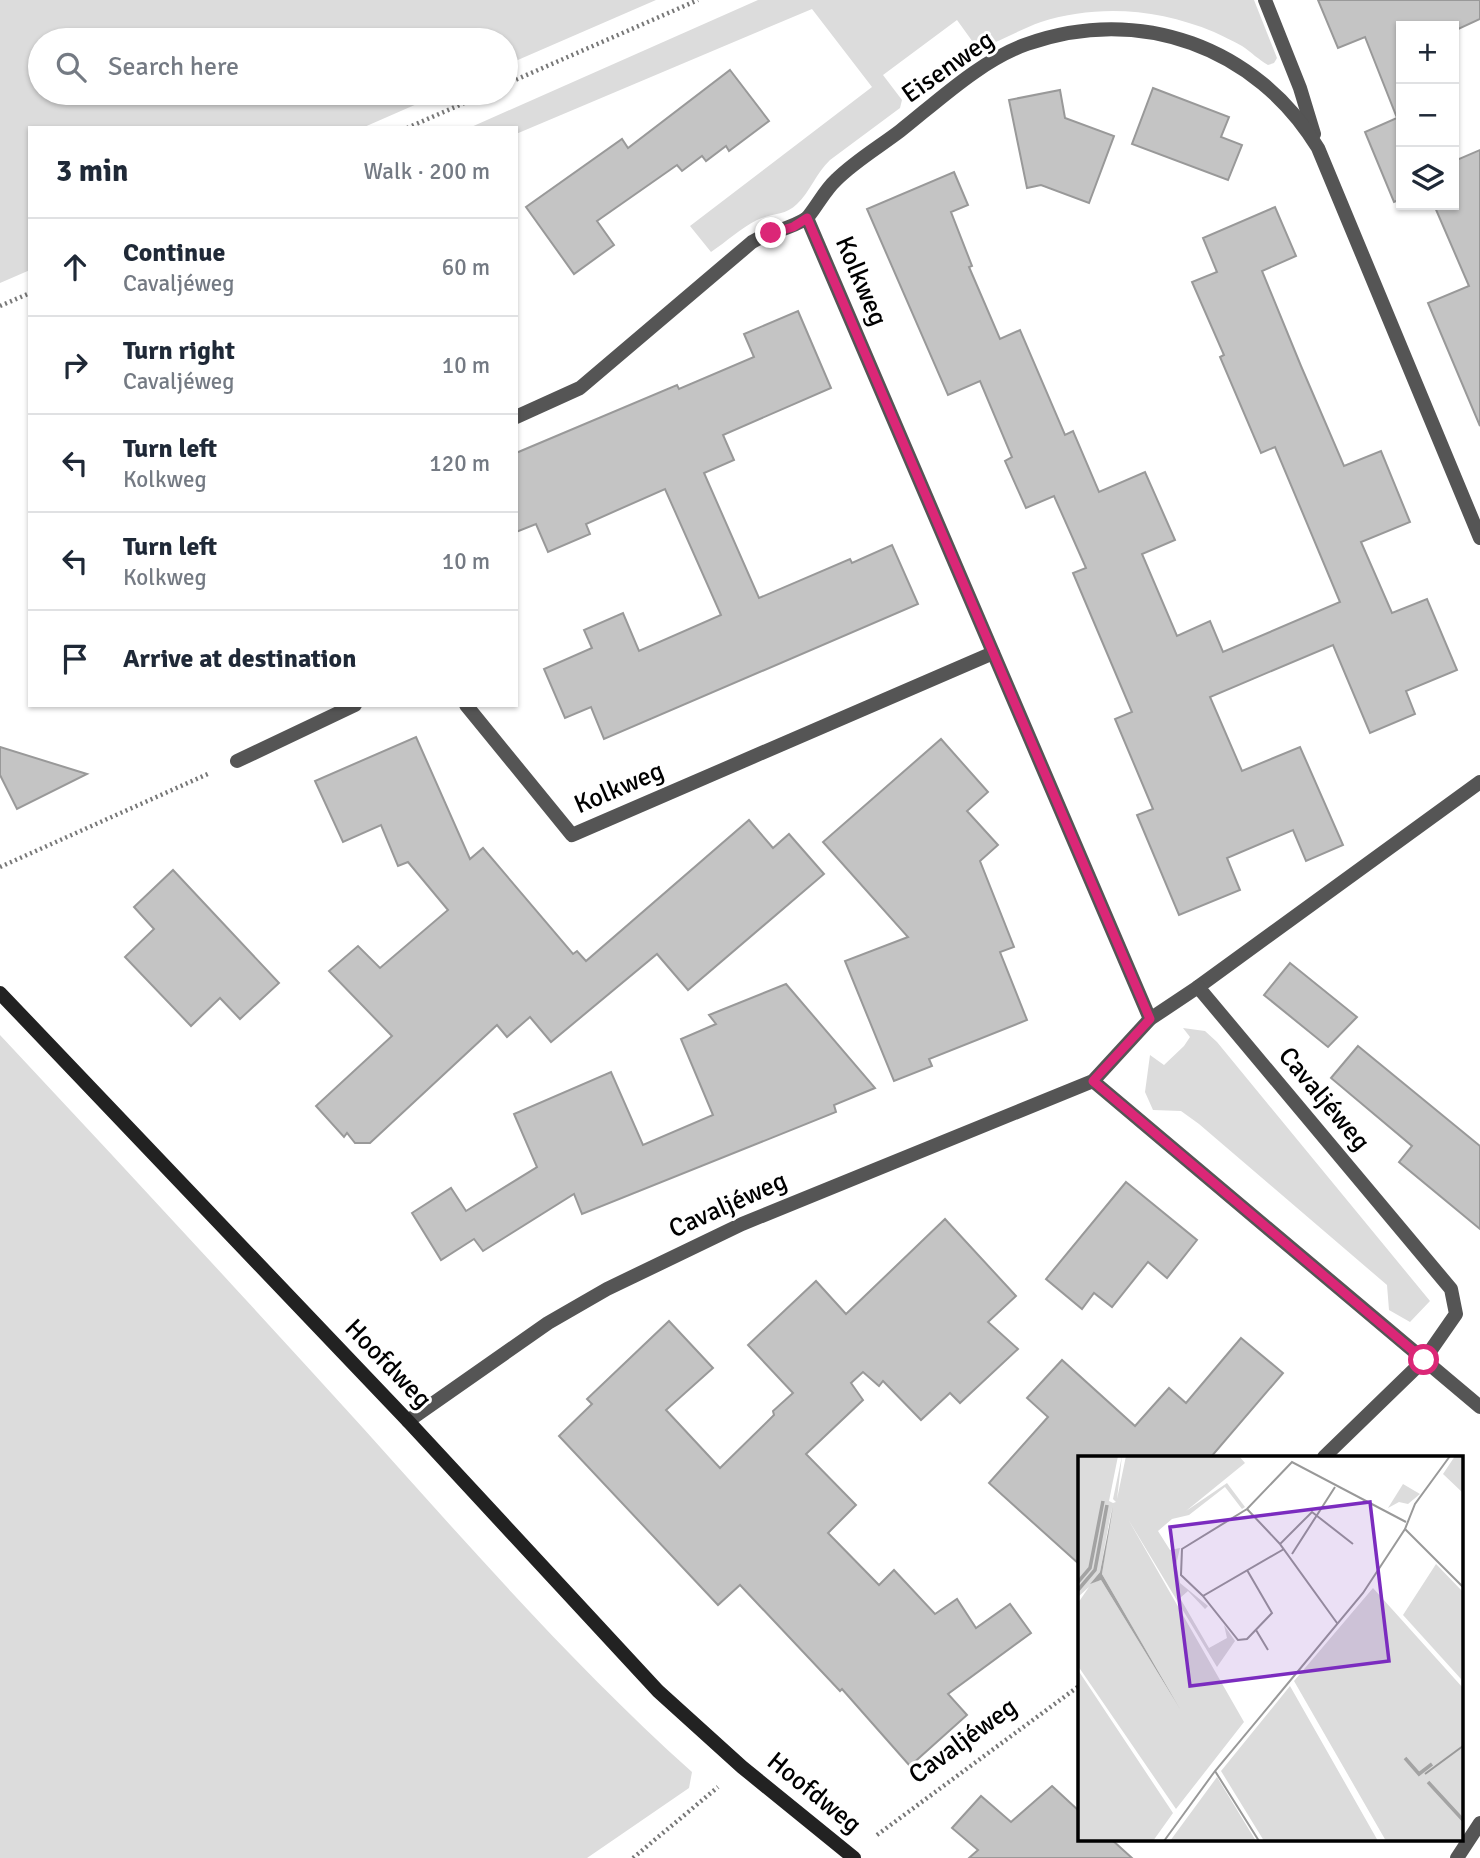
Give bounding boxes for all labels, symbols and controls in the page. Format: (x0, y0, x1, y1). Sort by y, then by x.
map controls (1396, 21, 1459, 210)
button: + (1396, 21, 1459, 84)
street label: Eisenweg (896, 24, 1000, 110)
search box (28, 28, 518, 105)
icon: search (52, 48, 90, 86)
text: Search here (108, 51, 239, 83)
button: − (1396, 84, 1459, 147)
button: layers (1396, 147, 1459, 210)
text: 3 min (56, 153, 128, 190)
text: Walk · 200 m (364, 157, 490, 186)
route end (755, 217, 786, 248)
street label: Kolkweg (828, 231, 894, 331)
text: Continue (123, 237, 225, 269)
icon: ahead (56, 248, 94, 286)
text: 60 m (442, 253, 490, 282)
text: Cavaljéweg (123, 269, 234, 298)
text: Turn right (123, 335, 235, 367)
icon: right (56, 346, 94, 384)
text: 10 m (442, 351, 490, 380)
text: Cavaljéweg (123, 367, 234, 396)
text: Turn left (123, 433, 217, 465)
icon: left (56, 444, 94, 482)
text: 120 m (429, 449, 490, 478)
text: Kolkweg (123, 465, 207, 494)
text: Turn left (123, 531, 217, 563)
icon: left (56, 542, 94, 580)
text: 10 m (442, 547, 490, 576)
text: Kolkweg (123, 563, 207, 592)
icon: arrive (56, 640, 94, 678)
text: Arrive at destination (123, 643, 356, 675)
street label: Kolkweg (569, 755, 669, 821)
street label: Cavaljéweg (1271, 1040, 1377, 1158)
street label: Cavaljéweg (664, 1165, 792, 1245)
street label: Hoofdweg (338, 1313, 438, 1415)
route start (1408, 1344, 1439, 1375)
inset map (1078, 1456, 1462, 1840)
street label: Cavaljéweg (903, 1691, 1023, 1791)
street label: Hoofdweg (760, 1745, 868, 1841)

